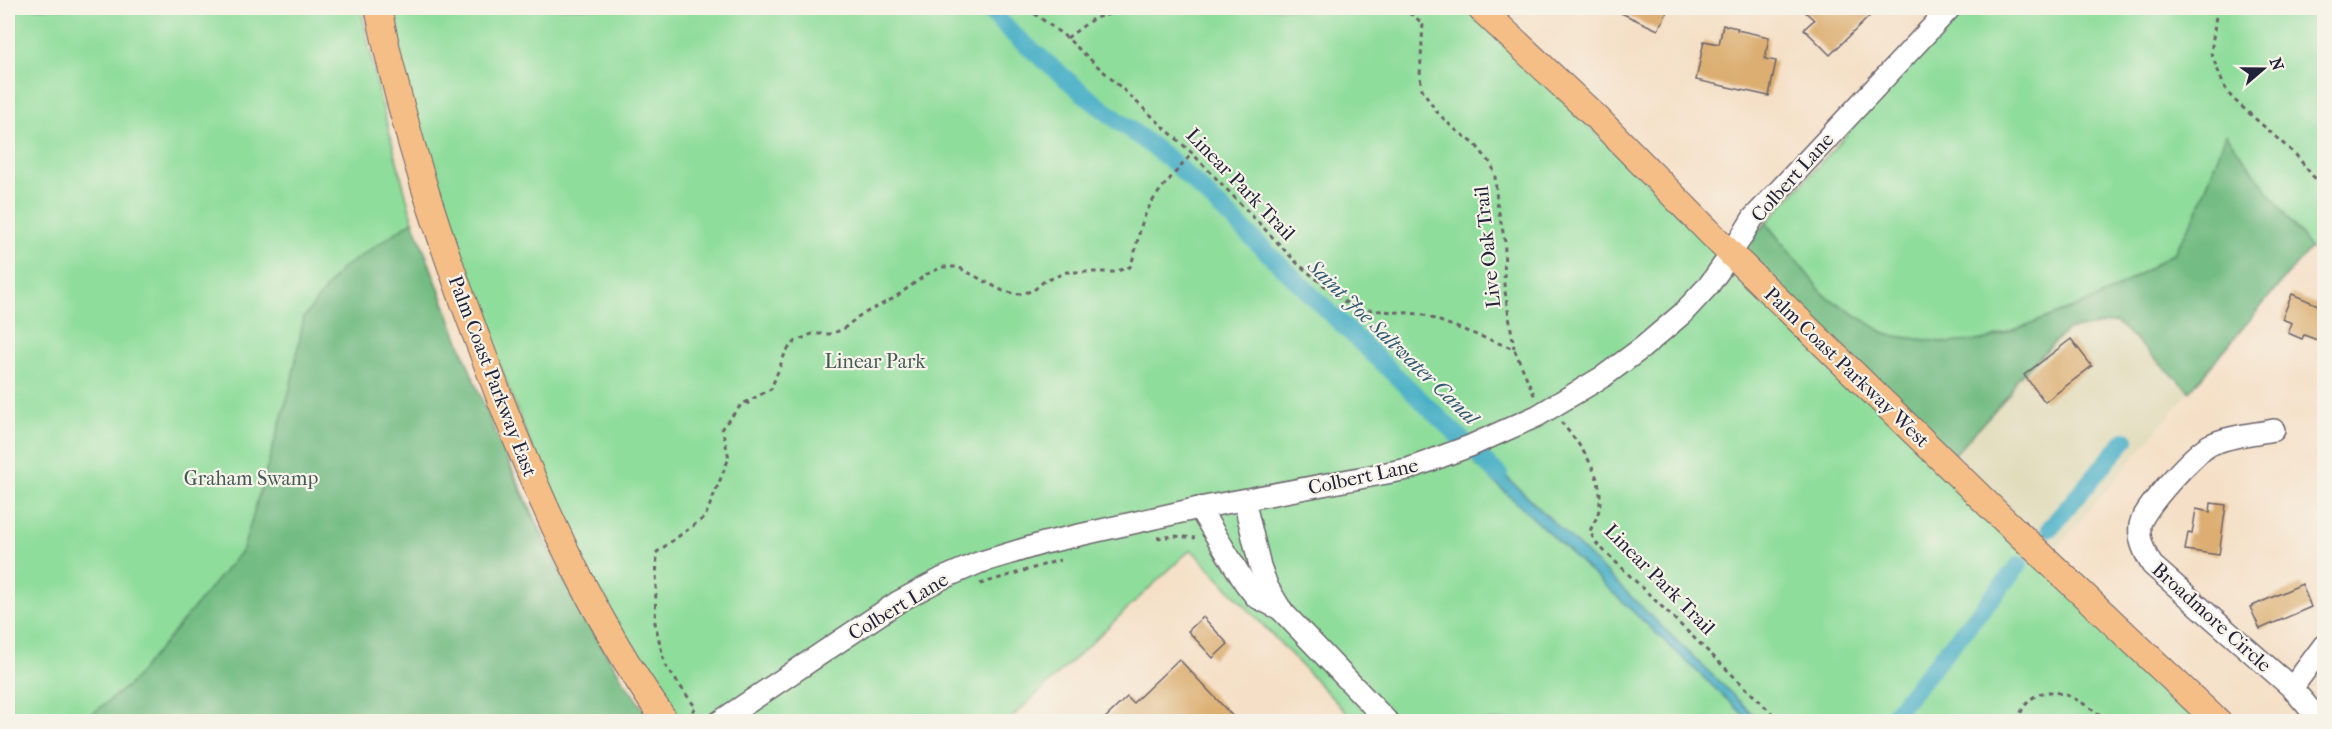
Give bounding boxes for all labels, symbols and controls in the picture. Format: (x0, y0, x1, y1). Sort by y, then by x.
north arrow (2233, 39, 2293, 99)
text: N (2266, 55, 2288, 74)
street label: Linear Park Trail (1181, 124, 1300, 245)
street label: Colbert Lane (1746, 128, 1838, 227)
street label: Live Oak Trail (1470, 184, 1505, 309)
water label: Saint Joe Saltwater Canal (1302, 254, 1485, 432)
street label: Palm Coast Parkway East (444, 272, 542, 480)
street label: Palm Coast Parkway West (1759, 283, 1934, 452)
park label: Linear Park (824, 350, 926, 373)
street label: Colbert Lane (1306, 454, 1420, 499)
park label: Graham Swamp (184, 467, 318, 490)
street label: Linear Park Trail (1600, 519, 1720, 640)
street label: Broadmore Circle (2147, 558, 2276, 677)
street label: Colbert Lane (844, 568, 952, 645)

